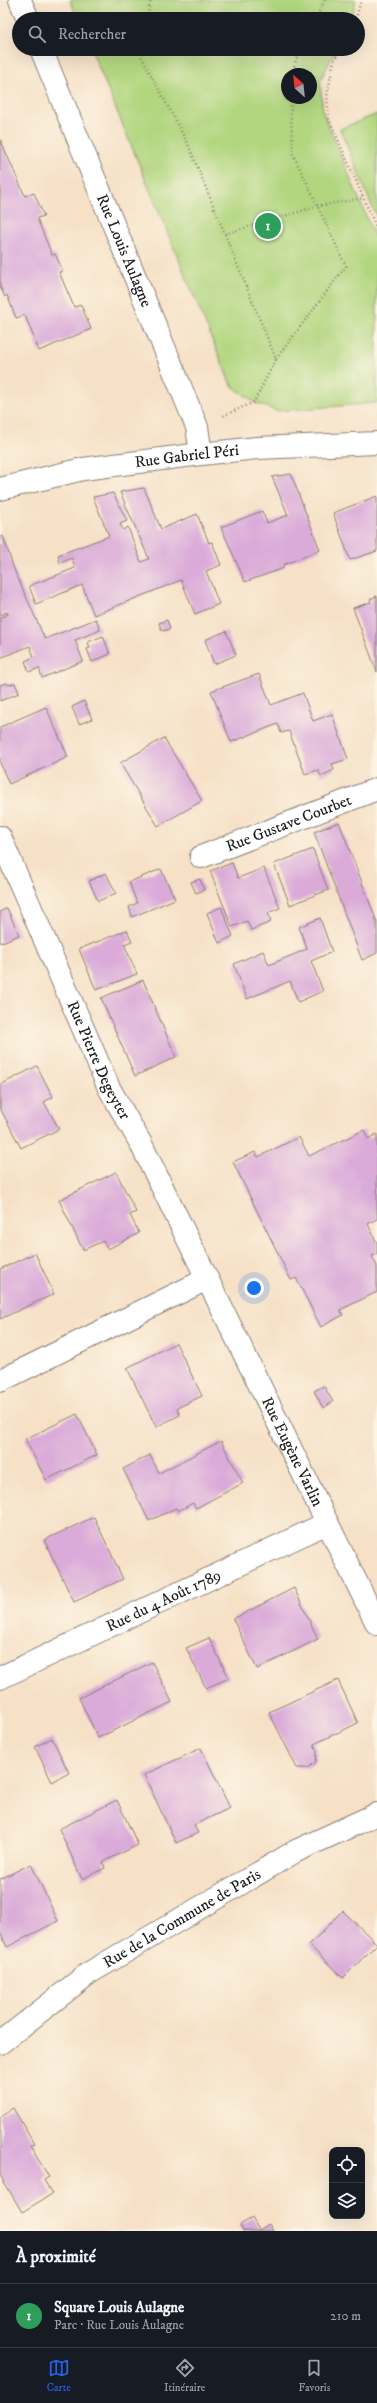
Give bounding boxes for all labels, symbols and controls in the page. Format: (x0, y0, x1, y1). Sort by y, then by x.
search box (12, 12, 365, 56)
icon: search (26, 23, 48, 45)
text: Rechercher (58, 25, 126, 44)
north arrow (281, 68, 317, 104)
street label: Rue Louis Aulagne (92, 191, 157, 310)
pin: 1 (255, 211, 281, 241)
street label: Rue Gabriel Péri (134, 440, 240, 472)
street label: Rue Gustave Courbet (223, 790, 354, 856)
street label: Rue Pierre Degeyter (62, 998, 135, 1123)
your location (244, 1278, 264, 1298)
street label: Rue Eugène Varlin (257, 1394, 328, 1510)
street label: Rue du 4 Août 1789 (103, 1565, 224, 1636)
street label: Rue de la Commune de Paris (99, 1864, 264, 1972)
map controls (329, 2147, 365, 2219)
button: locate (329, 2147, 365, 2183)
button: layers (329, 2183, 365, 2219)
text: À proximité (16, 2246, 96, 2268)
text: Square Louis Aulagne (54, 2298, 184, 2317)
text: 1 (27, 2308, 31, 2324)
text: 210 m (330, 2308, 361, 2324)
text: Parc · Rue Louis Aulagne (54, 2317, 184, 2333)
tab: Carte (47, 2357, 71, 2395)
tab: Itinéraire (164, 2357, 205, 2395)
tab: Favoris (299, 2357, 330, 2395)

